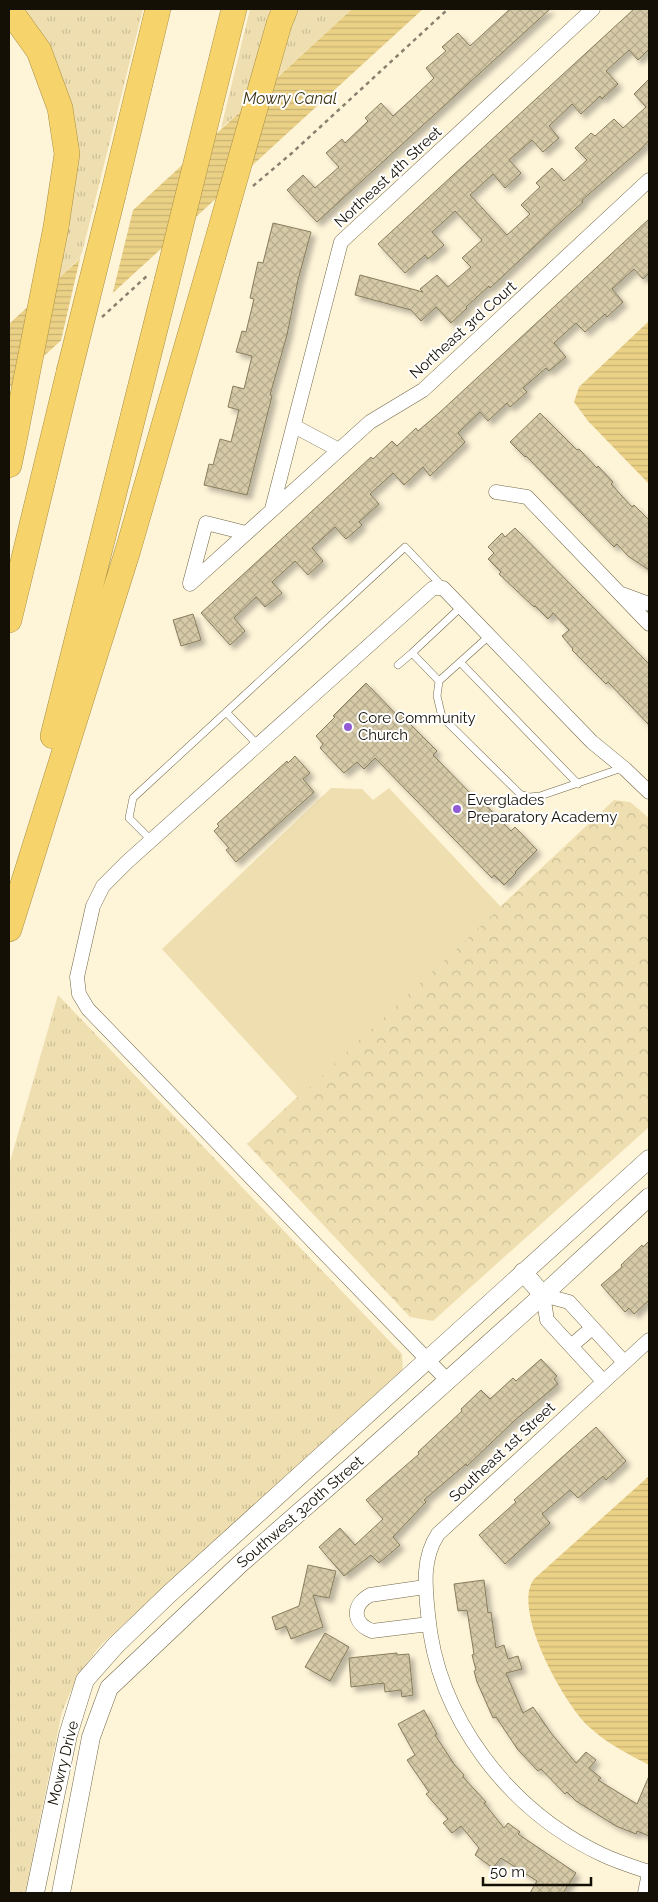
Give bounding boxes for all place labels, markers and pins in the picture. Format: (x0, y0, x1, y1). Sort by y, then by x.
place label: Core Community Church (358, 709, 476, 744)
marker: Core Community Church (342, 721, 354, 733)
place label: Everglades Preparatory Academy (467, 791, 617, 826)
marker: Everglades Preparatory Academy (451, 803, 463, 815)

